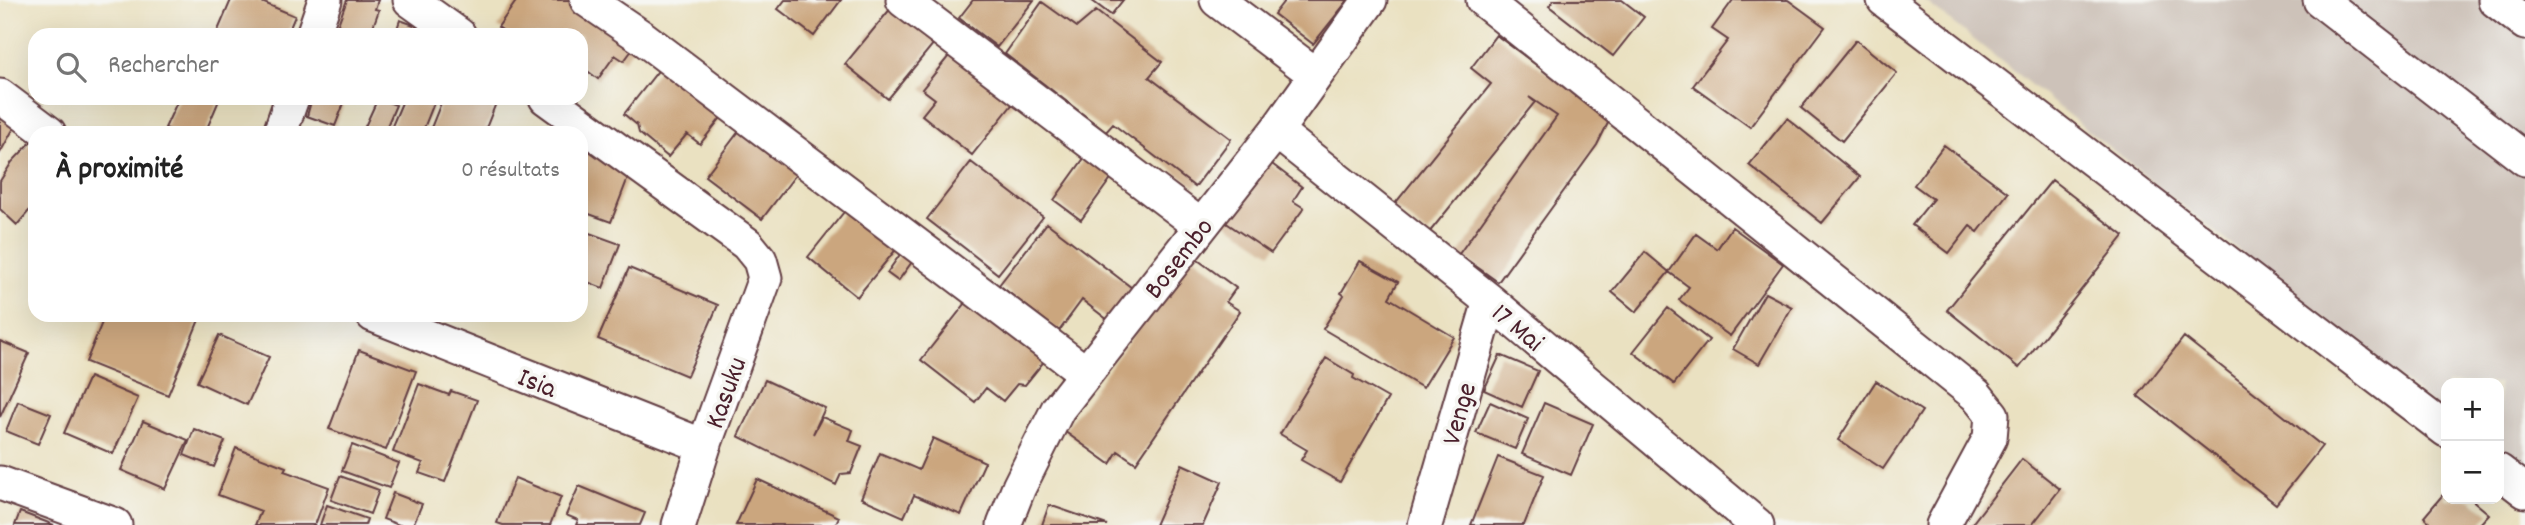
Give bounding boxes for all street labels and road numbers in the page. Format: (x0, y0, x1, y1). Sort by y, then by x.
street label: Bosembo (1136, 211, 1226, 309)
street label: 17 Mai (1481, 296, 1551, 364)
street label: Kasuku (697, 352, 760, 435)
street label: Isia (511, 360, 562, 412)
street label: Venge (1434, 378, 1490, 450)

